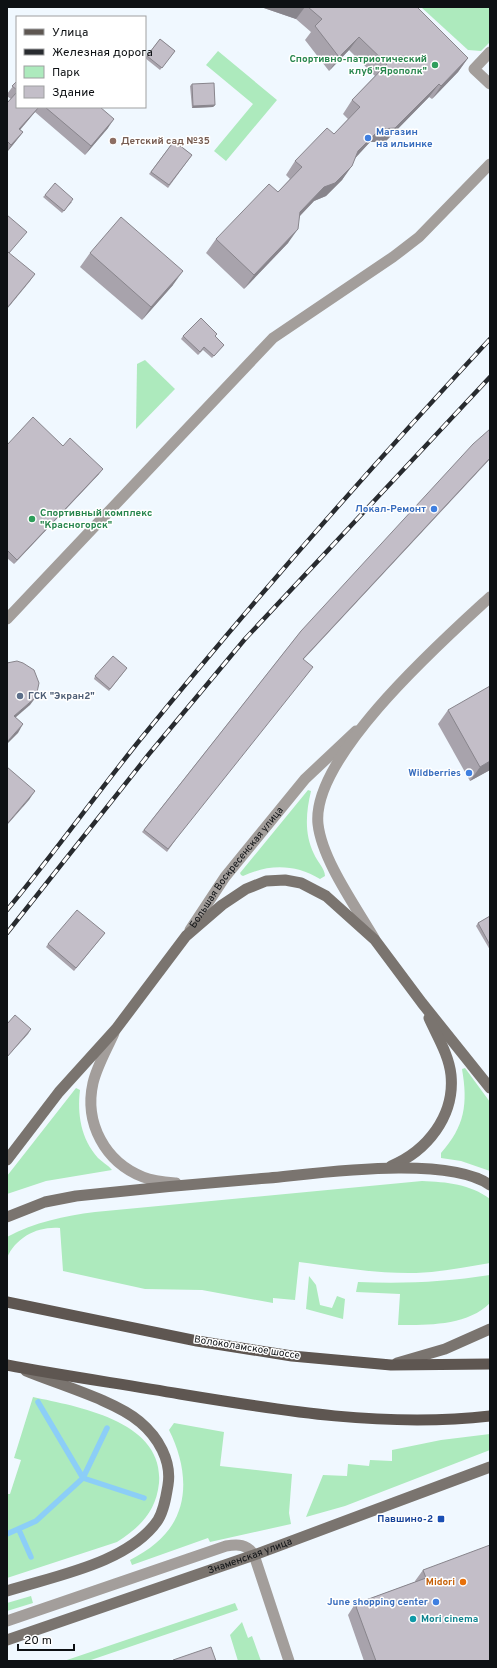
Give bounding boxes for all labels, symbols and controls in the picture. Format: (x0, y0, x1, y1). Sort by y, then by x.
legend (16, 16, 146, 108)
text: Улица (52, 25, 88, 41)
text: Железная дорога (52, 45, 153, 61)
place label: Спортивно-патриотический клуб "Ярополк" (289, 53, 427, 78)
marker: Спортивно-патриотический клуб "Ярополк" (430, 60, 440, 70)
text: Парк (52, 65, 80, 81)
text: Здание (52, 85, 95, 101)
place label: Магазин на ильинке (376, 126, 433, 151)
marker: Магазин на ильинке (363, 133, 373, 143)
place label: Детский сад №35 (121, 135, 210, 148)
marker: Детский сад №35 (108, 136, 118, 146)
place label: Локал-Ремонт (355, 503, 426, 516)
marker: Локал-Ремонт (429, 504, 439, 514)
place label: Спортивный комплекс "Красногорск" (40, 507, 152, 532)
marker: Спортивный комплекс "Красногорск" (27, 514, 37, 524)
place label: ГСК "Экран2" (28, 690, 95, 703)
marker: ГСК "Экран2" (15, 691, 25, 701)
place label: Wildberries (408, 767, 461, 780)
marker: Wildberries (464, 768, 474, 778)
street label: Большая Воскресенская улица (187, 804, 286, 931)
street label: Волоколамское шоссе (193, 1333, 301, 1363)
place label: Павшино-2 (377, 1513, 433, 1526)
marker: Павшино-2 (436, 1514, 446, 1524)
street label: Знаменская улица (206, 1535, 294, 1577)
place label: Midori (426, 1576, 455, 1589)
marker: Midori (458, 1577, 468, 1587)
place label: June shopping center (327, 1596, 429, 1609)
marker: June shopping center (431, 1597, 441, 1607)
place label: Mori cinema (421, 1613, 478, 1626)
marker: Mori cinema (408, 1614, 418, 1624)
scale bar (18, 1626, 74, 1652)
text: 20 m (24, 1633, 52, 1649)

